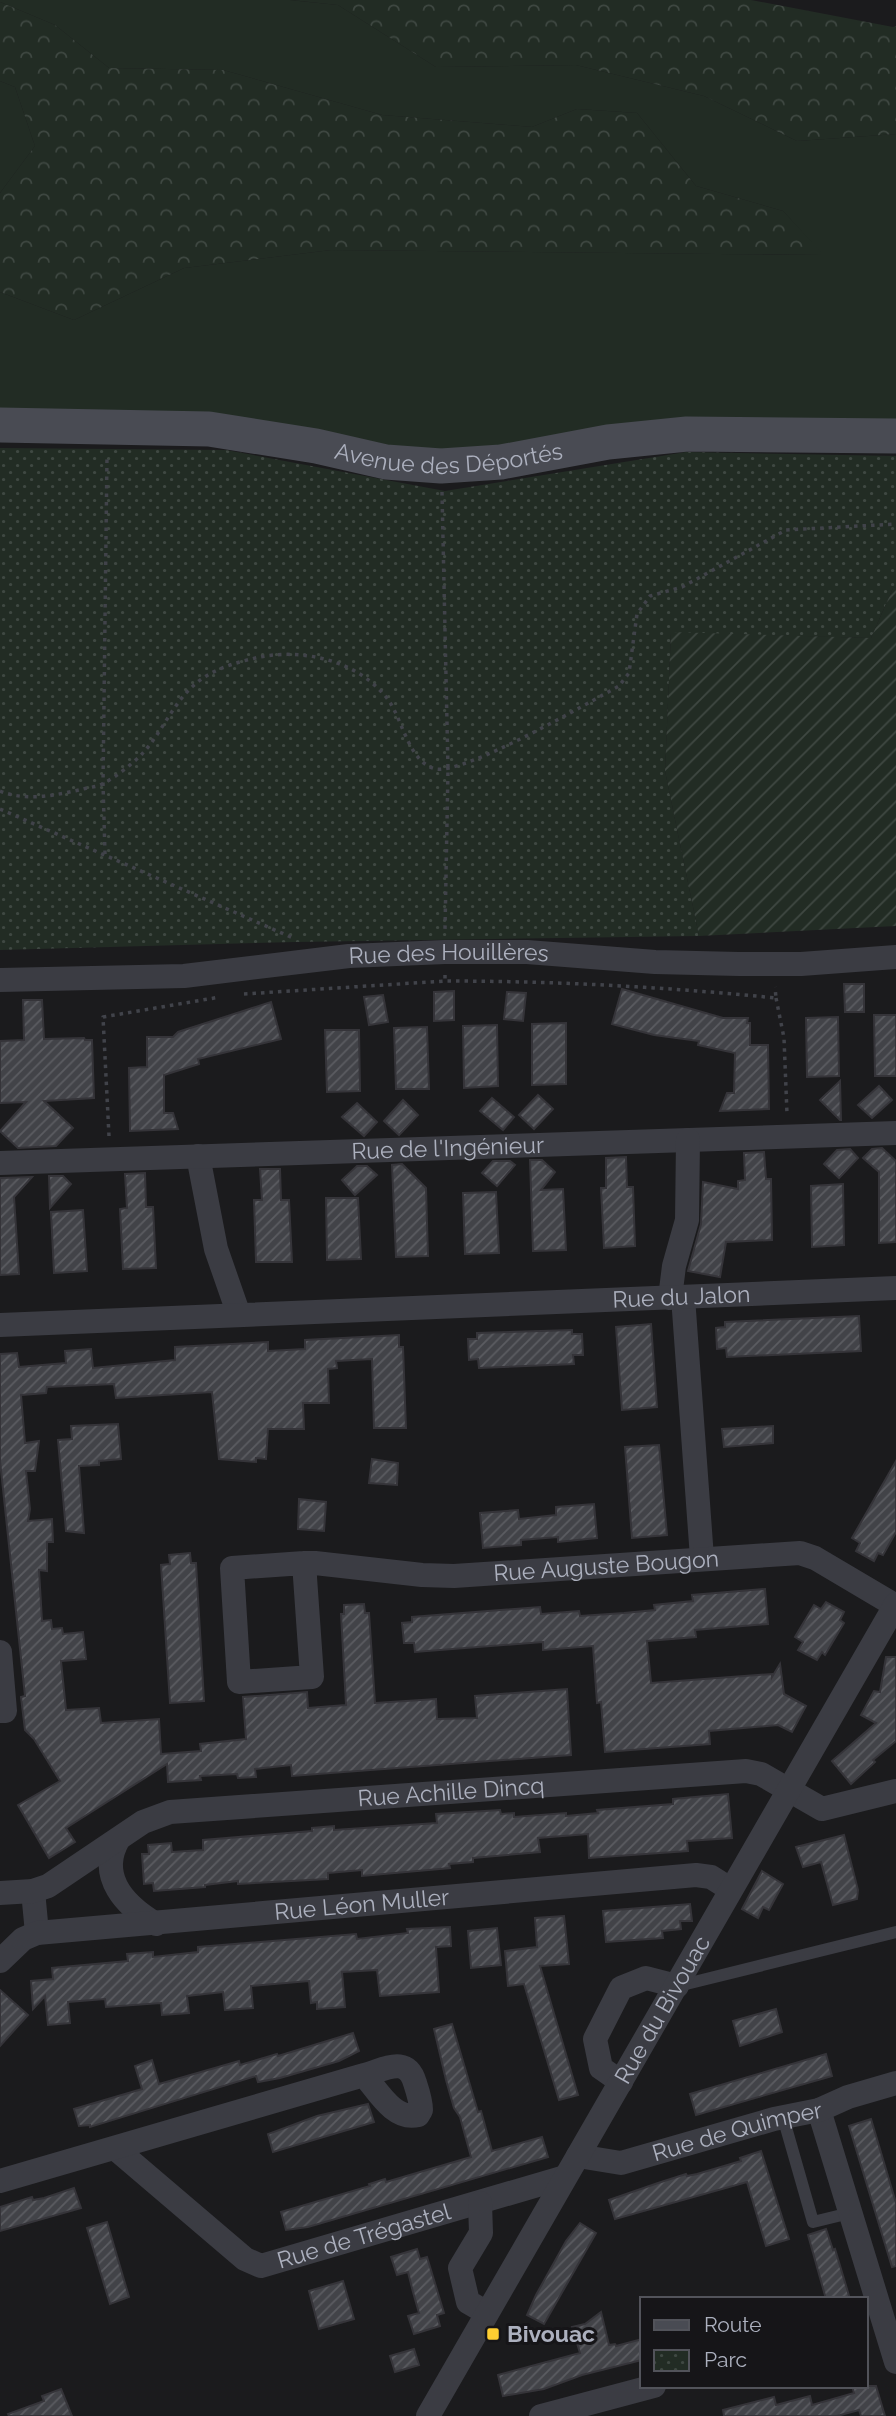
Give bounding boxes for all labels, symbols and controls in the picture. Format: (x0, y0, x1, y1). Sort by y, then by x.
street label: Avenue des Déportés (332, 437, 565, 479)
street label: Rue des Houillères (348, 938, 550, 969)
street label: Rue de l'Ingénieur (351, 1131, 544, 1164)
street label: Rue du Jalon (612, 1280, 751, 1313)
street label: Rue Auguste Bougon (492, 1544, 720, 1586)
street label: Rue Achille Dincq (357, 1771, 545, 1812)
street label: Rue Léon Muller (273, 1883, 450, 1925)
street label: Rue du Bivouac (608, 1931, 715, 2088)
street label: Rue de Quimper (649, 2096, 824, 2166)
street label: Rue de Trégastel (274, 2197, 454, 2274)
legend (640, 2297, 868, 2388)
text: Route (704, 2312, 762, 2337)
place label: Bivouac (507, 2320, 595, 2347)
marker: Bivouac (485, 2326, 501, 2342)
text: Parc (704, 2347, 747, 2372)

